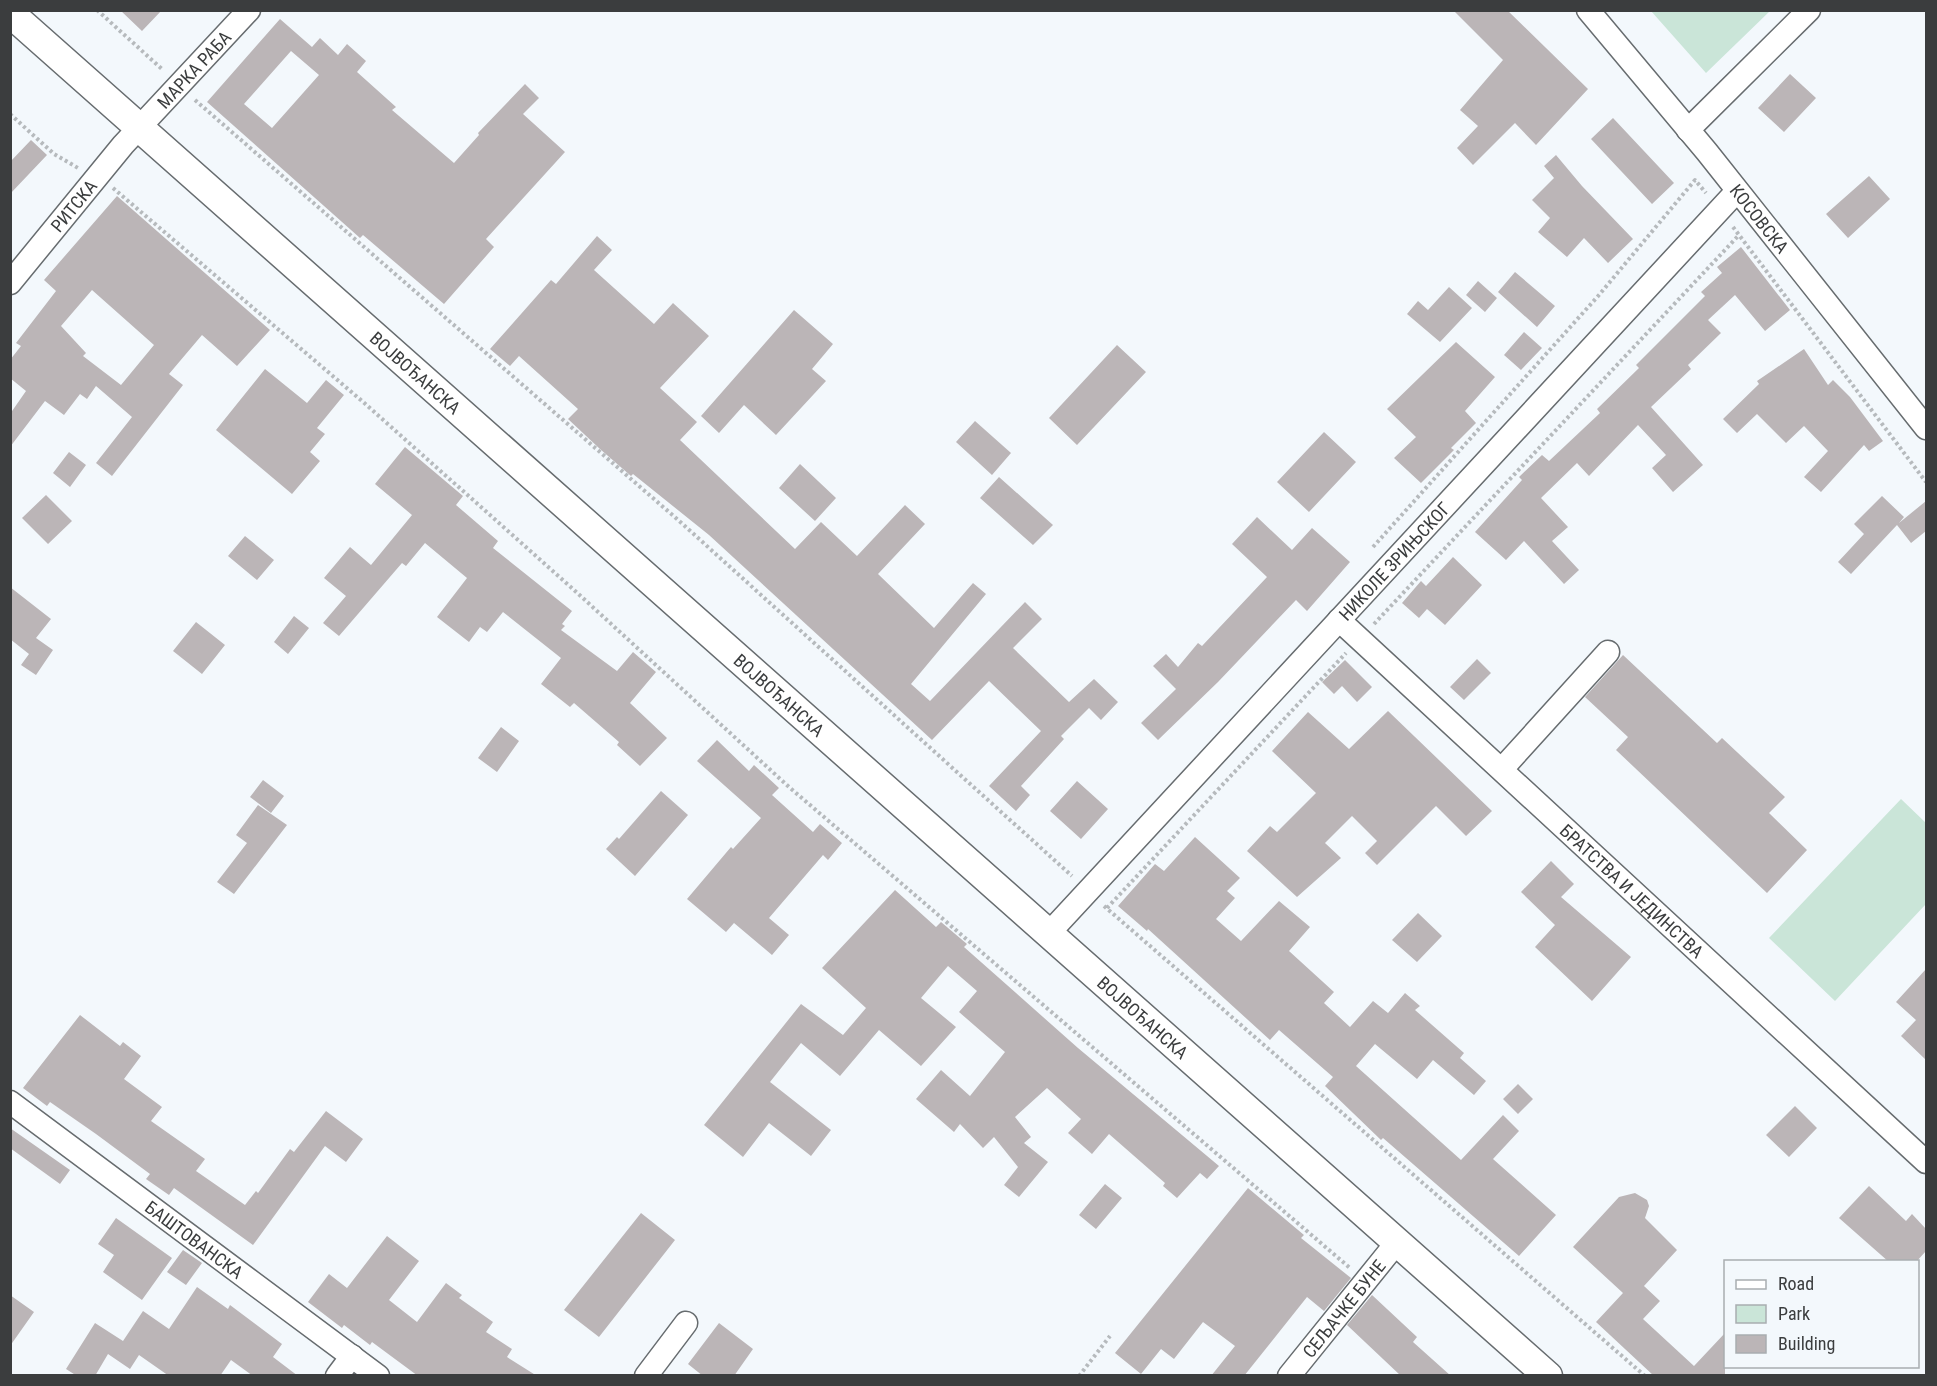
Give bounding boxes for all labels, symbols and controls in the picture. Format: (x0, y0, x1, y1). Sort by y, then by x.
street label: МАРКА РАБА (153, 26, 235, 112)
street label: РИТСКА (46, 175, 101, 236)
street label: КОСОВСКА (1726, 180, 1794, 258)
street label: ВОЈВОЂАНСКА (366, 327, 466, 418)
street label: НИКОЛЕ ЗРИЊСКОГ (1334, 497, 1454, 624)
street label: ВОЈВОЂАНСКА (730, 649, 829, 741)
street label: БРАТСТВА И ЈЕДИНСТВА (1556, 819, 1709, 962)
street label: ВОЈВОЂАНСКА (1094, 972, 1193, 1063)
street label: БАШТОВАНСКА (141, 1196, 248, 1283)
street label: СЕЉАЧКЕ БУНЕ (1298, 1255, 1389, 1361)
legend (1724, 1260, 1919, 1368)
text: Road (1778, 1273, 1814, 1294)
text: Park (1778, 1303, 1810, 1324)
text: Building (1778, 1333, 1835, 1354)

